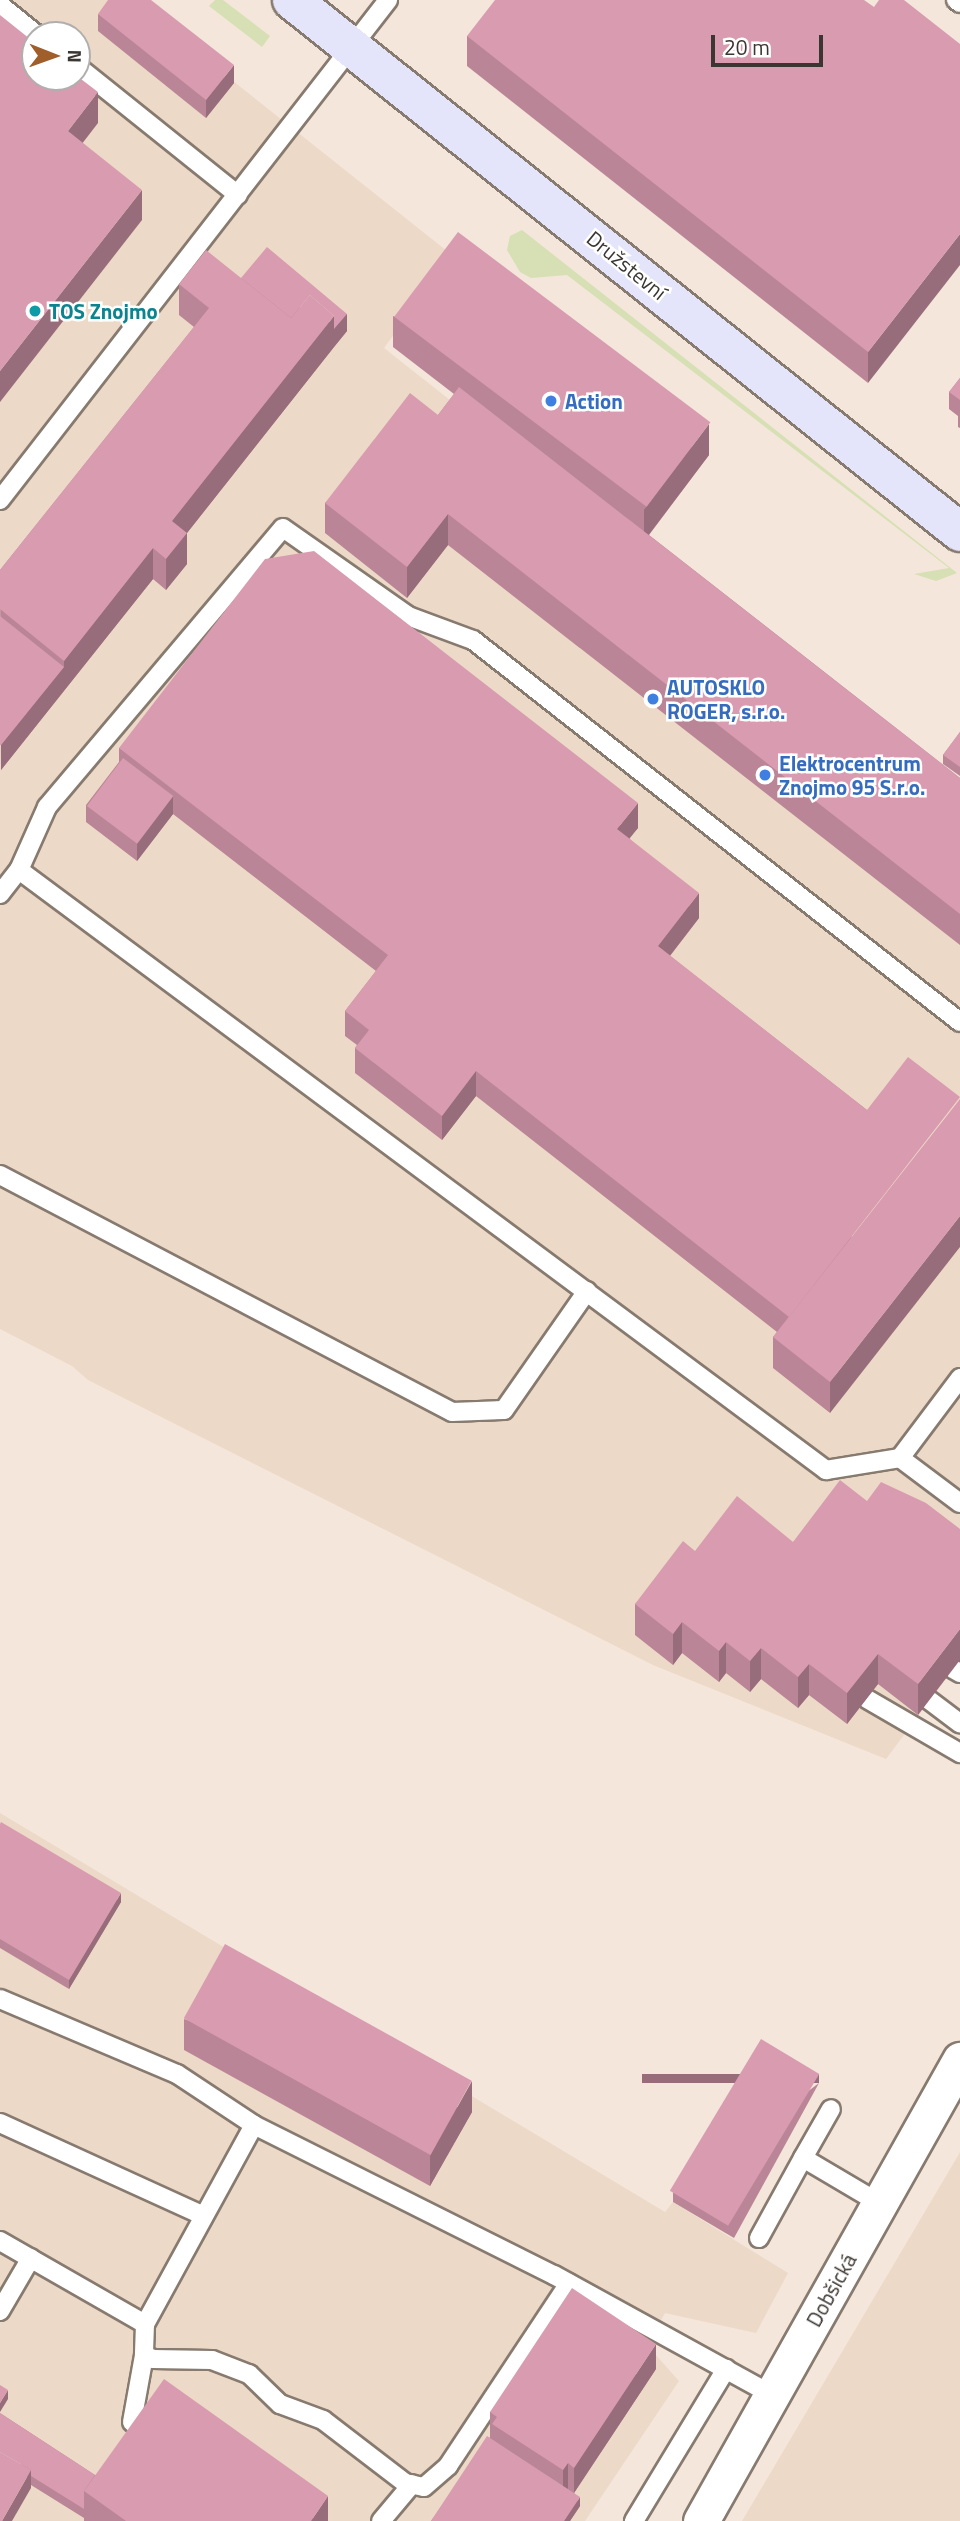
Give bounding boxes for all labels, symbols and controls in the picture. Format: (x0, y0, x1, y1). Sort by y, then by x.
north arrow (21, 21, 91, 91)
scale bar (715, 21, 827, 65)
text: 20 m (724, 31, 770, 63)
text: N (61, 49, 90, 63)
street label: Družstevní (582, 225, 672, 305)
place label: TOS Znojmo (49, 298, 158, 324)
marker: TOS Znojmo (27, 303, 43, 319)
place label: Action (565, 388, 623, 414)
marker: Action (543, 393, 559, 409)
place label: AUTOSKLO ROGER, s.r.o. (667, 674, 785, 724)
marker: AUTOSKLO ROGER, s.r.o. (645, 691, 661, 707)
place label: Elektrocentrum Znojmo 95 S.r.o. (779, 750, 925, 800)
marker: Elektrocentrum Znojmo 95 S.r.o. (757, 767, 773, 783)
street label: Dobšická (801, 2249, 861, 2331)

